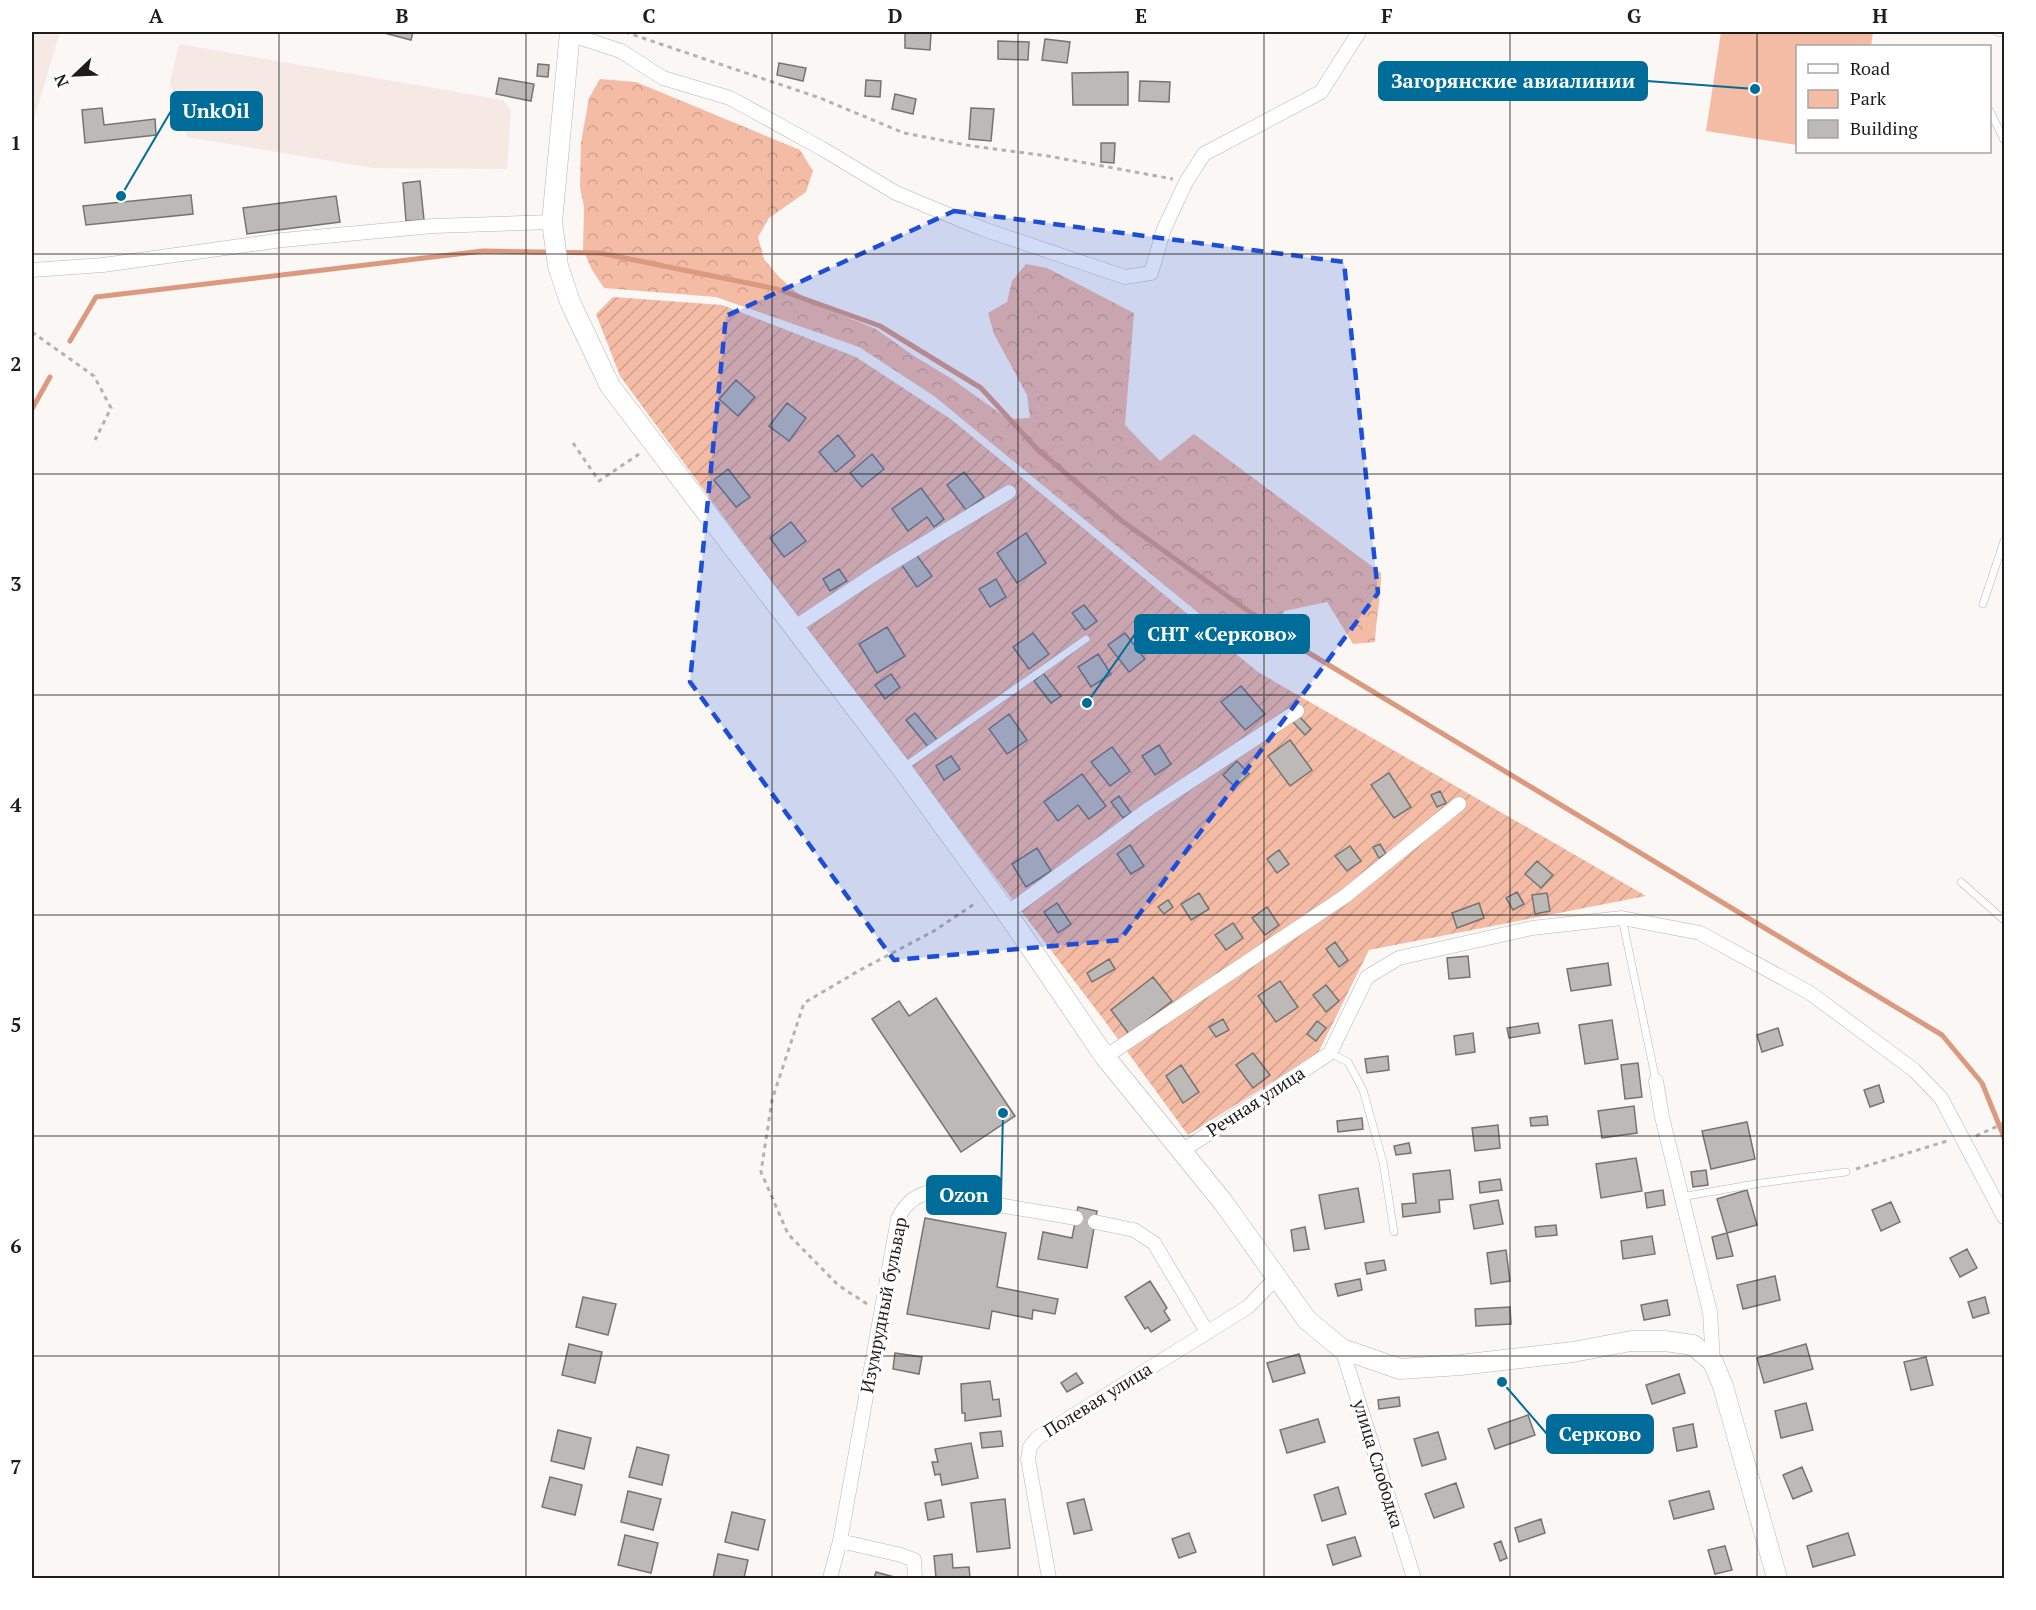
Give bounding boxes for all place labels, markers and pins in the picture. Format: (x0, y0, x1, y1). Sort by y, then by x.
callout: Загорянские авиалинии (1379, 62, 1647, 100)
callout: UnkOil (171, 92, 262, 130)
callout: СНТ «Серково» (1135, 615, 1309, 653)
callout: Ozon (927, 1176, 1001, 1214)
callout: Серково (1547, 1415, 1653, 1453)

